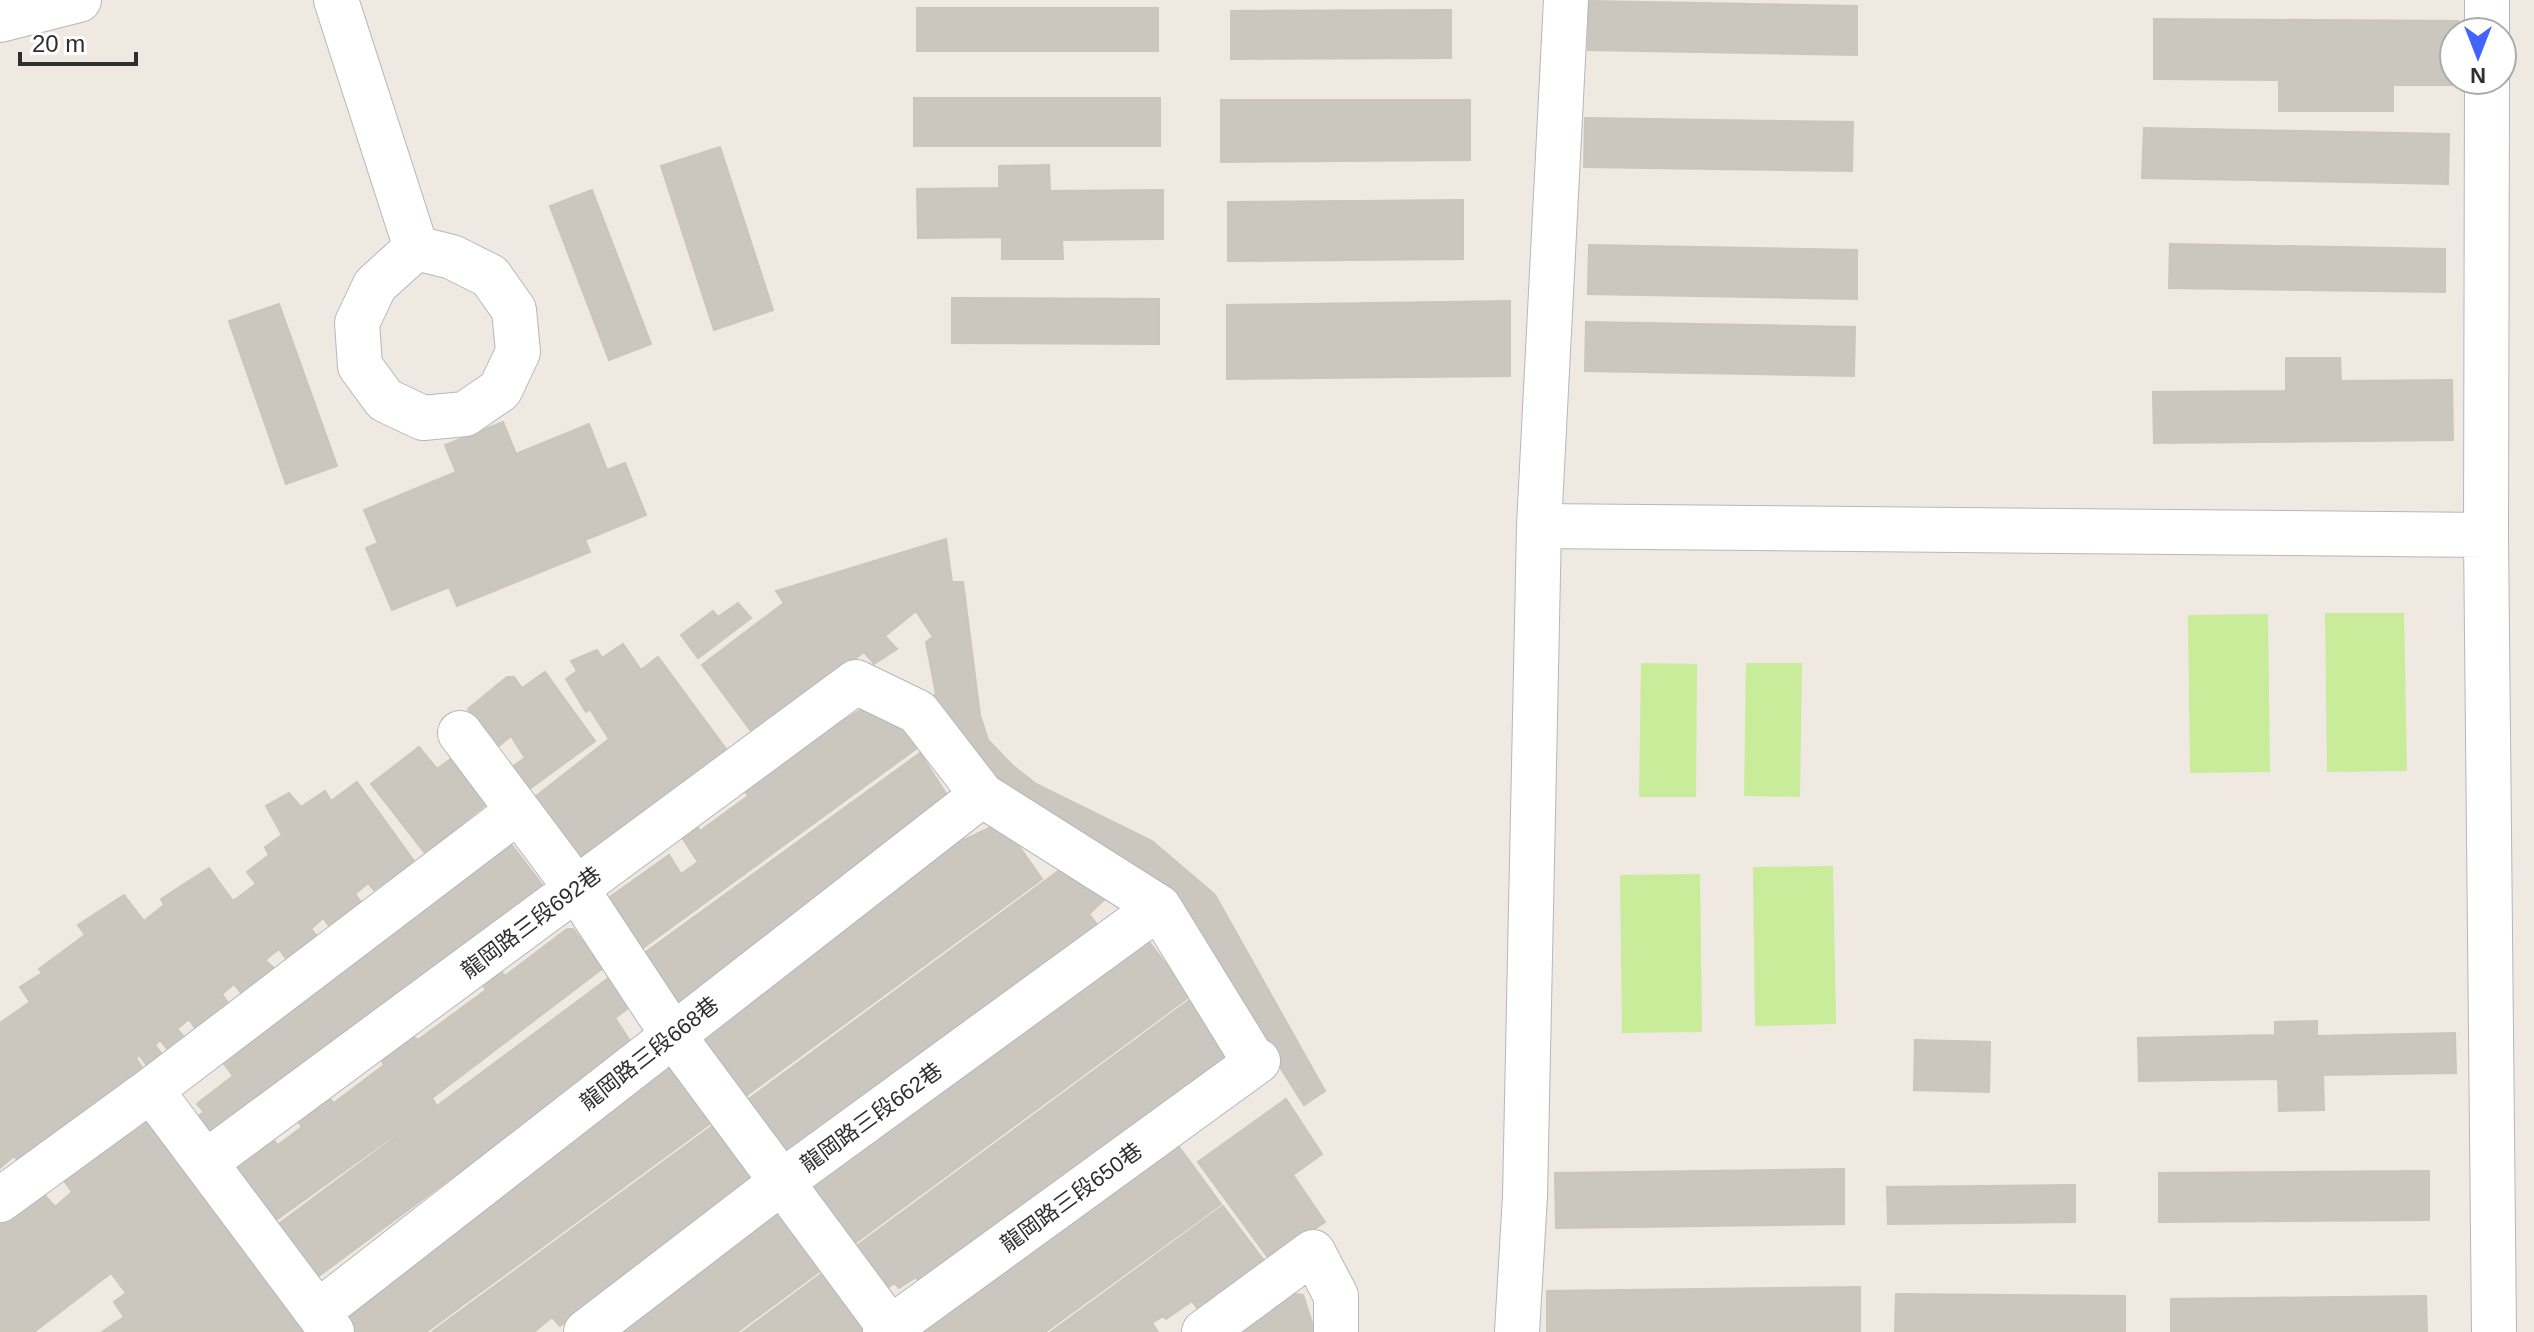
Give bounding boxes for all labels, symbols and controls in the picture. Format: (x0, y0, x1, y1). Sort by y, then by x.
scale bar (20, 16, 136, 66)
north arrow (2438, 16, 2518, 96)
text: 20 m (32, 30, 85, 57)
text: N (2470, 63, 2486, 88)
street label: 龍岡路三段692巷 (456, 862, 606, 983)
street label: 龍岡路三段668巷 (575, 992, 723, 1115)
street label: 龍岡路三段662巷 (796, 1058, 947, 1177)
street label: 龍岡路三段650巷 (996, 1138, 1147, 1257)

